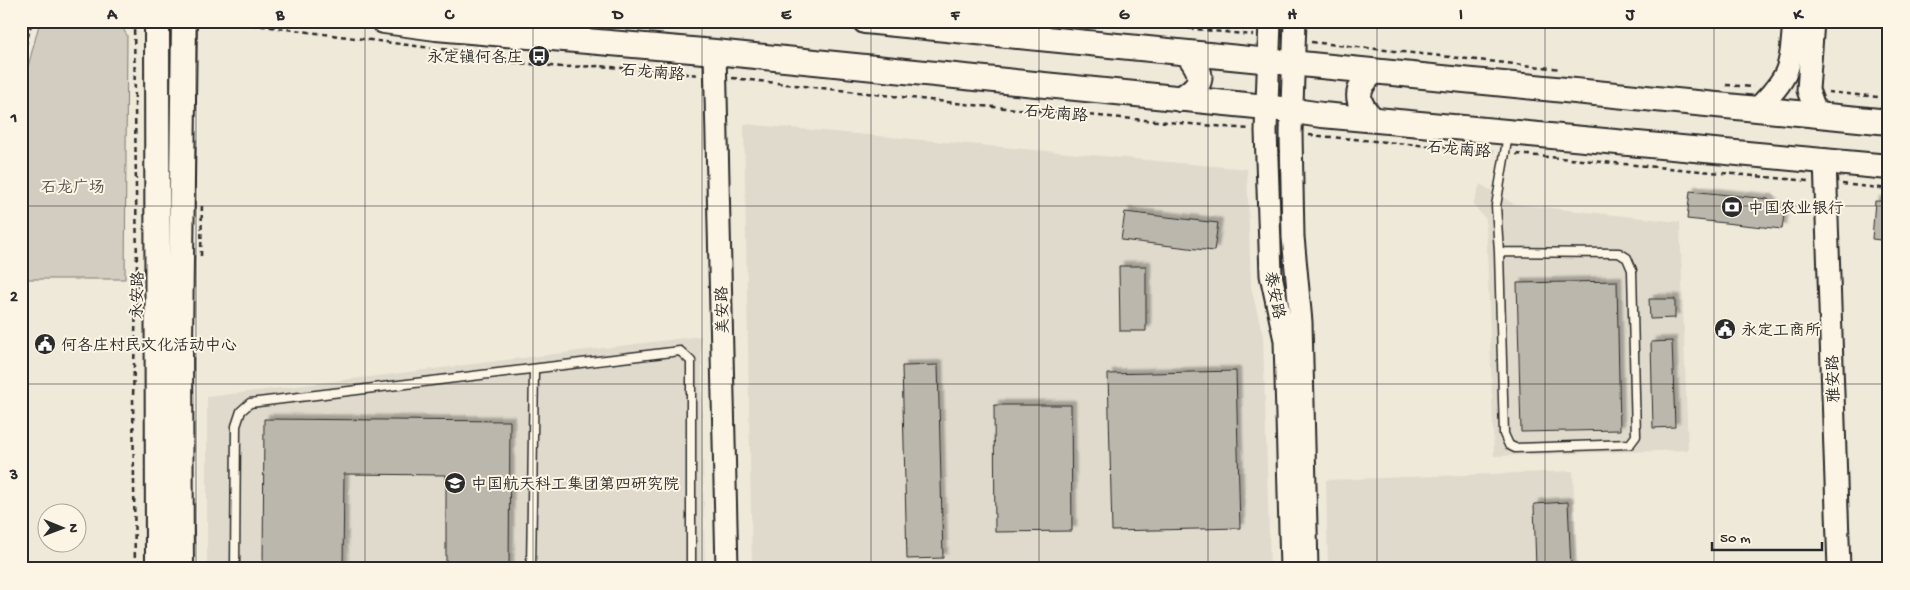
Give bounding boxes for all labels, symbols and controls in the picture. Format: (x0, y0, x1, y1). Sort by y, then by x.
text: A (106, 7, 118, 26)
text: B (275, 7, 285, 26)
text: C (444, 7, 455, 26)
text: D (611, 7, 624, 26)
text: E (781, 7, 792, 26)
text: F (950, 7, 961, 26)
text: G (1119, 7, 1130, 26)
text: H (1287, 7, 1297, 26)
text: I (1459, 7, 1463, 26)
text: J (1625, 7, 1636, 26)
text: K (1793, 7, 1805, 26)
bus stop icon: 永定镇何各庄 (527, 44, 551, 68)
place label: 永定镇何各庄 (427, 48, 523, 69)
street label: 石龙南路 (620, 60, 686, 87)
street label: 石龙南路 (1023, 101, 1089, 128)
text: 1 (10, 110, 17, 129)
street label: 石龙南路 (1426, 137, 1492, 164)
park label: 石龙广场 (41, 178, 105, 199)
bank icon: 中国农业银行 (1720, 195, 1744, 219)
place label: 中国农业银行 (1748, 199, 1844, 220)
street label: 泰安路 (1259, 270, 1288, 321)
street label: 永安路 (127, 271, 150, 319)
street label: 美安路 (713, 286, 734, 334)
text: 2 (10, 289, 18, 308)
public building icon: 永定工商所 (1713, 317, 1737, 341)
place label: 永定工商所 (1741, 321, 1821, 342)
public building icon: 何各庄村民文化活动中心 (33, 332, 57, 356)
place label: 何各庄村民文化活动中心 (61, 336, 237, 357)
street label: 雅安路 (1823, 355, 1846, 403)
text: 3 (9, 467, 18, 486)
school or university icon: 中国航天科工集团第四研究院 (443, 471, 467, 495)
place label: 中国航天科工集团第四研究院 (471, 475, 679, 496)
north arrow (38, 502, 88, 552)
scale bar (1712, 520, 1822, 552)
text: N (64, 523, 81, 533)
text: 50 m (1720, 530, 1751, 548)

